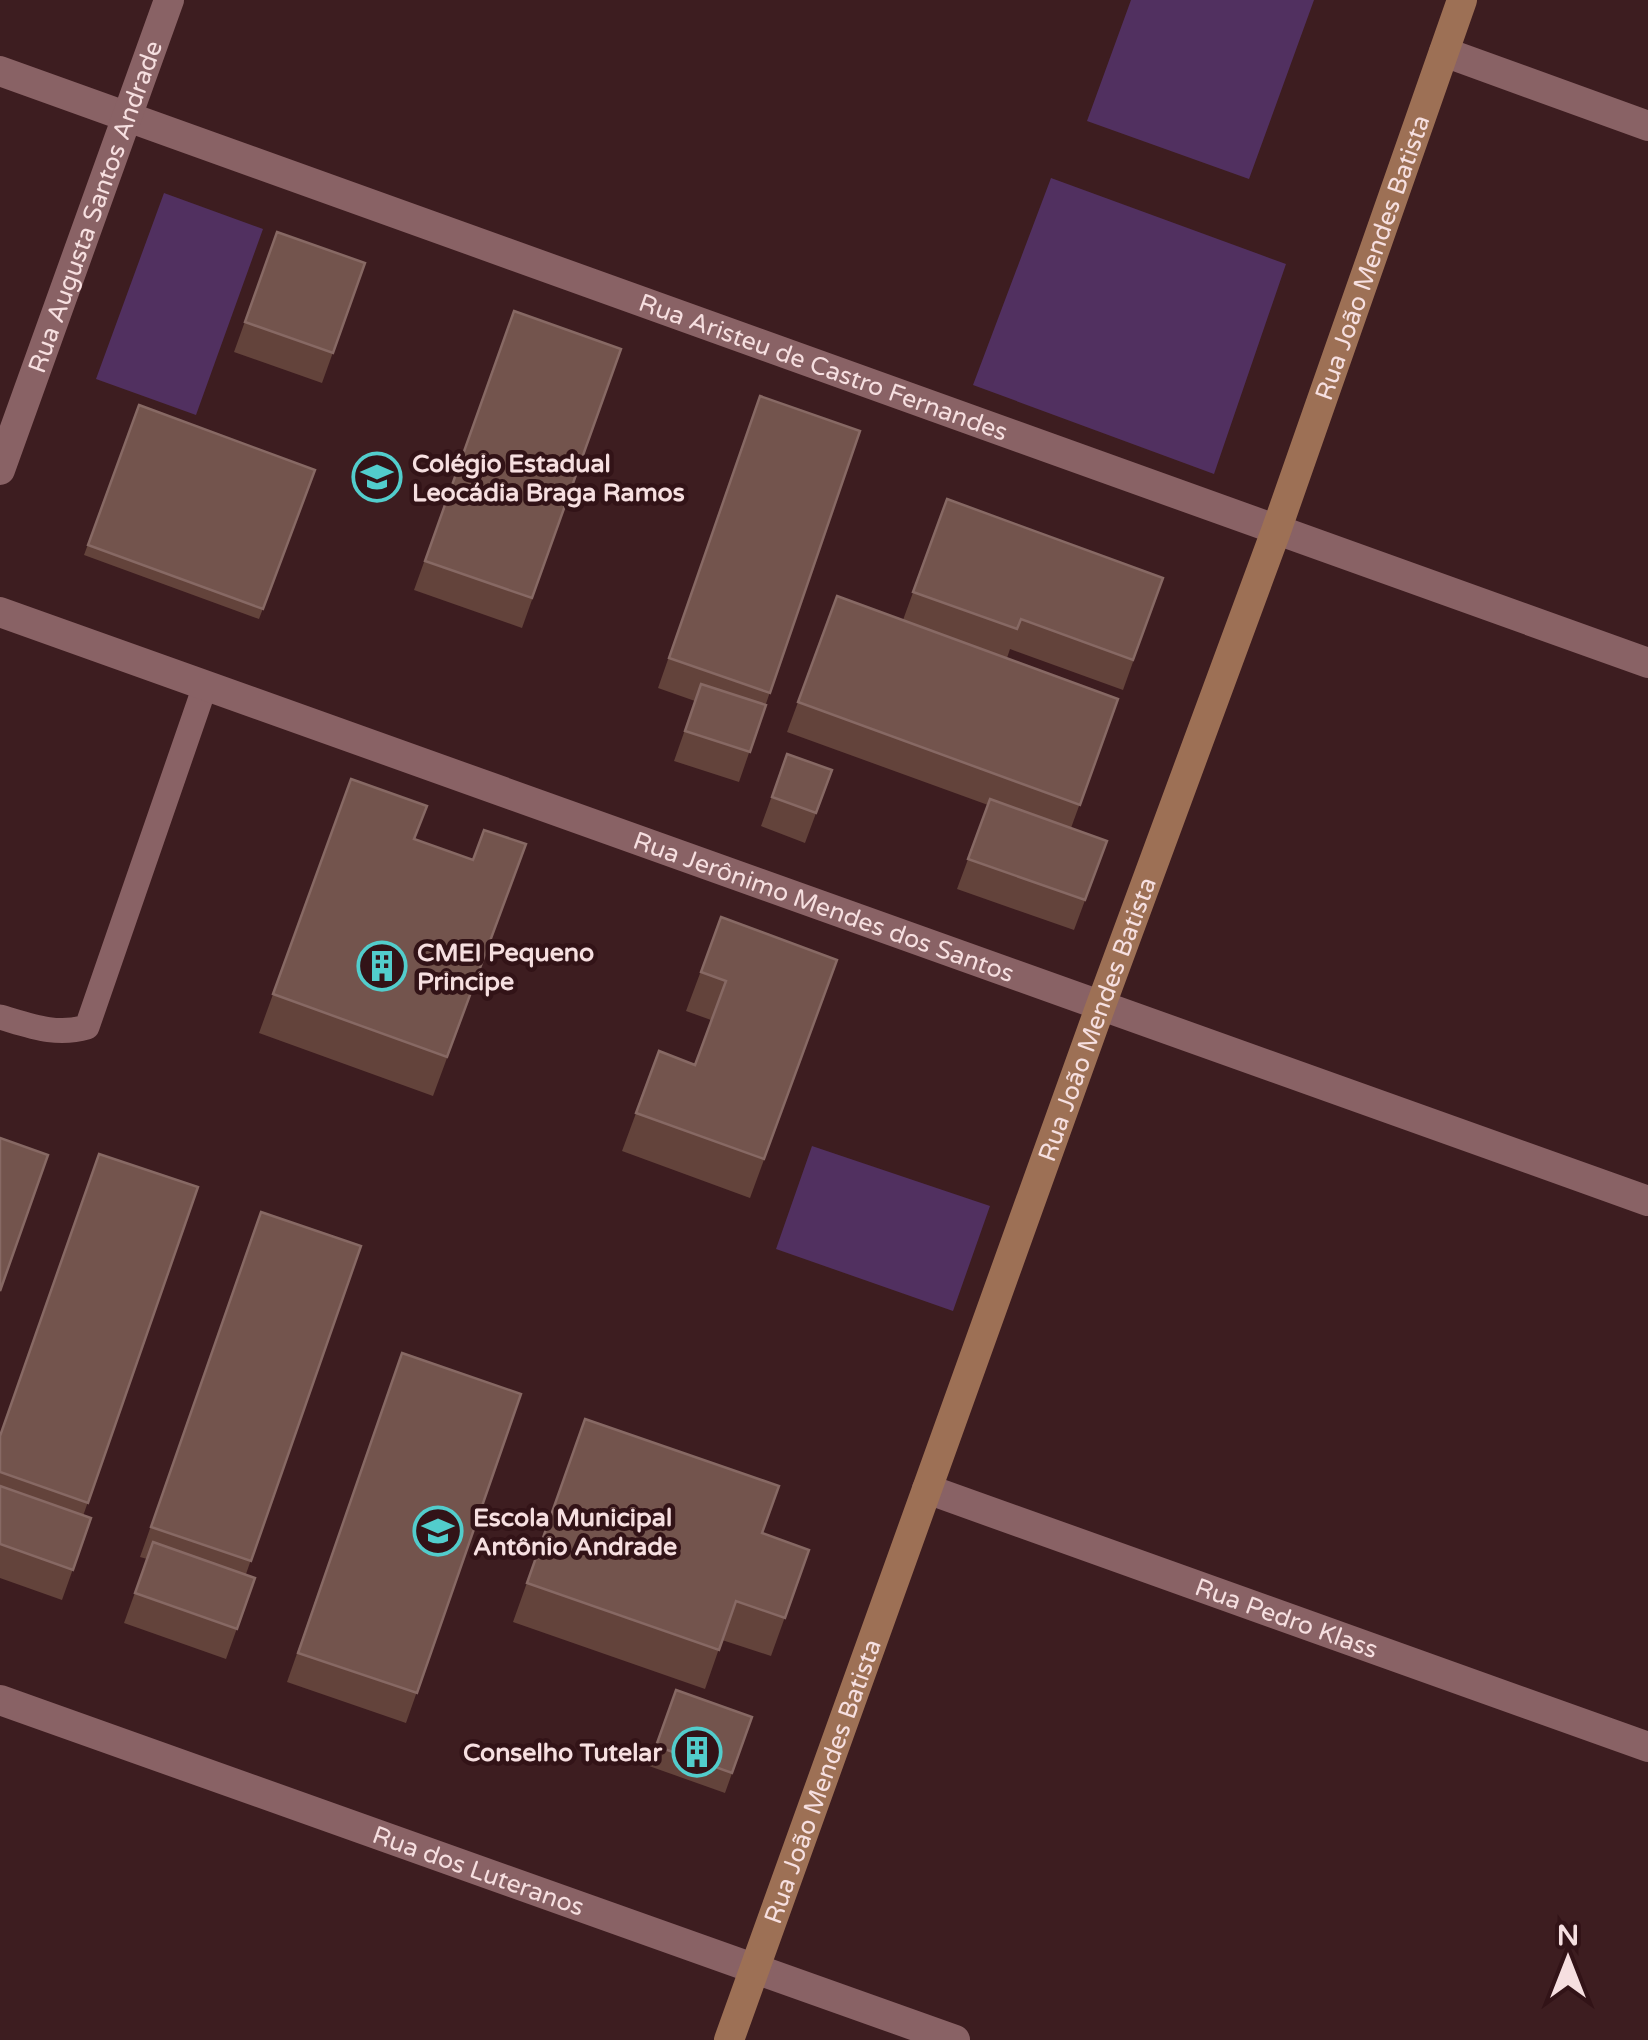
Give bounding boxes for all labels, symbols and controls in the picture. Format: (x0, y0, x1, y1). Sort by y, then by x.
street label: Rua Augusta Santos Andrade (22, 37, 169, 377)
street label: Rua João Mendes Batista (1309, 111, 1437, 404)
street label: Rua Aristeu de Castro Fernandes (635, 288, 1012, 448)
place label: Colégio Estadual Leocádia Braga Ramos (412, 449, 685, 508)
school or university icon: Colégio Estadual Leocádia Braga Ramos (351, 451, 403, 503)
street label: Rua Jerônimo Mendes dos Santos (629, 826, 1018, 989)
street label: Rua João Mendes Batista (1032, 873, 1163, 1166)
place label: CMEI Pequeno Principe (417, 938, 594, 997)
building icon: CMEI Pequeno Principe (356, 940, 408, 992)
place label: Escola Municipal Antônio Andrade (473, 1503, 677, 1562)
school or university icon: Escola Municipal Antônio Andrade (412, 1505, 464, 1557)
street label: Rua Pedro Klass (1191, 1572, 1382, 1665)
street label: Rua João Mendes Batista (758, 1635, 888, 1928)
building icon: Conselho Tutelar (671, 1726, 723, 1778)
place label: Conselho Tutelar (463, 1738, 662, 1768)
street label: Rua dos Luteranos (368, 1820, 588, 1923)
north arrow (1518, 1910, 1618, 2010)
text: N (1557, 1919, 1579, 1953)

